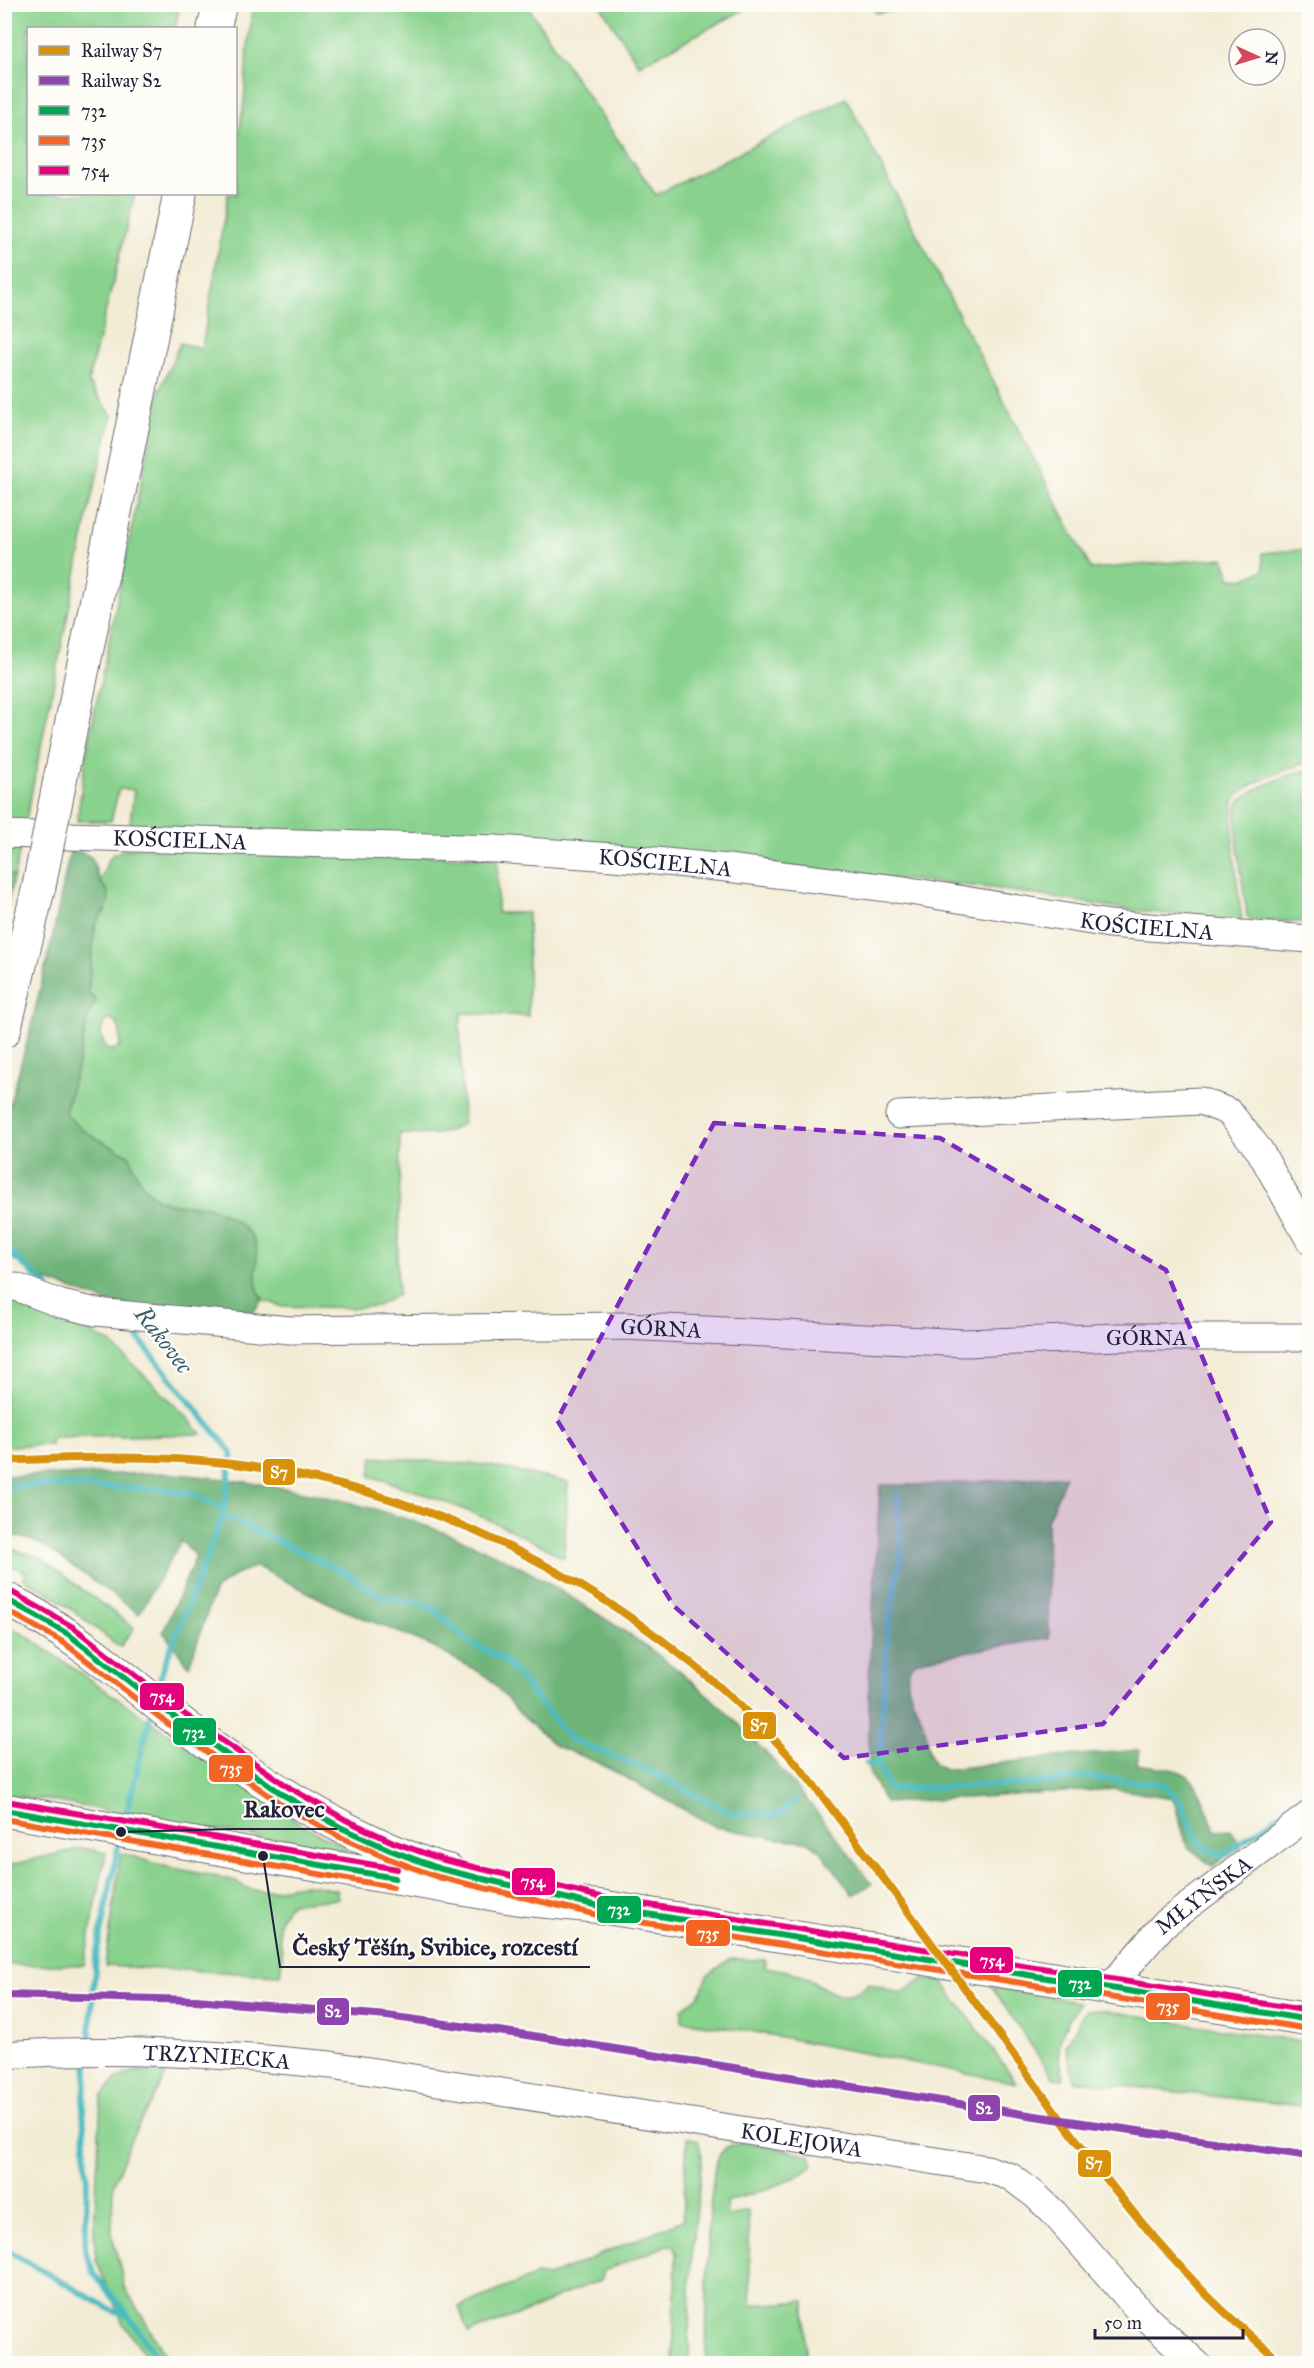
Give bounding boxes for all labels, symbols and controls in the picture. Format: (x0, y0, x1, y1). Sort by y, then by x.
legend (27, 27, 237, 195)
north arrow (1227, 27, 1287, 87)
text: Railway S7 (81, 40, 162, 62)
text: N (1261, 51, 1281, 66)
text: Railway S2 (81, 70, 162, 92)
text: 732 (81, 100, 107, 122)
text: 735 (81, 130, 107, 152)
text: 754 (81, 160, 109, 182)
street label: KOŚCIELNA (112, 824, 248, 855)
street label: KOŚCIELNA (598, 843, 733, 882)
street label: KOŚCIELNA (1078, 906, 1215, 946)
water label: Rakovec (128, 1299, 201, 1381)
street label: GÓRNA (620, 1313, 703, 1344)
street label: GÓRNA (1105, 1324, 1188, 1352)
line badge: S7 (262, 1458, 296, 1486)
text: S7 (270, 1463, 288, 1482)
line badge: 754 (139, 1682, 185, 1711)
text: 754 (150, 1687, 175, 1707)
line badge: S7 (742, 1711, 777, 1740)
text: S7 (750, 1716, 768, 1735)
line badge: 732 (172, 1717, 217, 1746)
text: 732 (183, 1723, 207, 1743)
line badge: 735 (208, 1754, 254, 1783)
text: 735 (220, 1759, 243, 1779)
callout: Rakovec (231, 1787, 337, 1829)
text: Rakovec (243, 1794, 325, 1824)
street label: MŁYŃSKA (1150, 1850, 1257, 1940)
line badge: 754 (511, 1867, 556, 1896)
text: 754 (521, 1872, 546, 1892)
line badge: 732 (596, 1895, 642, 1924)
text: 732 (608, 1900, 632, 1920)
line badge: 735 (685, 1919, 731, 1947)
text: 735 (697, 1924, 720, 1944)
callout: Český Těšín, Svibice, rozcestí (280, 1925, 590, 1967)
text: Český Těšín, Svibice, rozcestí (292, 1932, 579, 1962)
line badge: 754 (969, 1946, 1014, 1974)
text: 754 (980, 1951, 1005, 1971)
line badge: 732 (1057, 1969, 1103, 1998)
text: 732 (1069, 1974, 1093, 1994)
line badge: 735 (1145, 1992, 1191, 2021)
line badge: S2 (316, 1997, 350, 2026)
text: 735 (1157, 1997, 1180, 2017)
text: S2 (324, 2002, 343, 2021)
street label: TRZYNIECKA (143, 2039, 292, 2075)
line badge: S2 (967, 2094, 1001, 2122)
text: S2 (975, 2099, 994, 2118)
street label: KOLEJOWA (739, 2117, 865, 2163)
line badge: S7 (1077, 2149, 1112, 2178)
text: S7 (1085, 2154, 1103, 2173)
scale bar (1095, 2302, 1244, 2340)
text: 50 m (1104, 2312, 1142, 2334)

